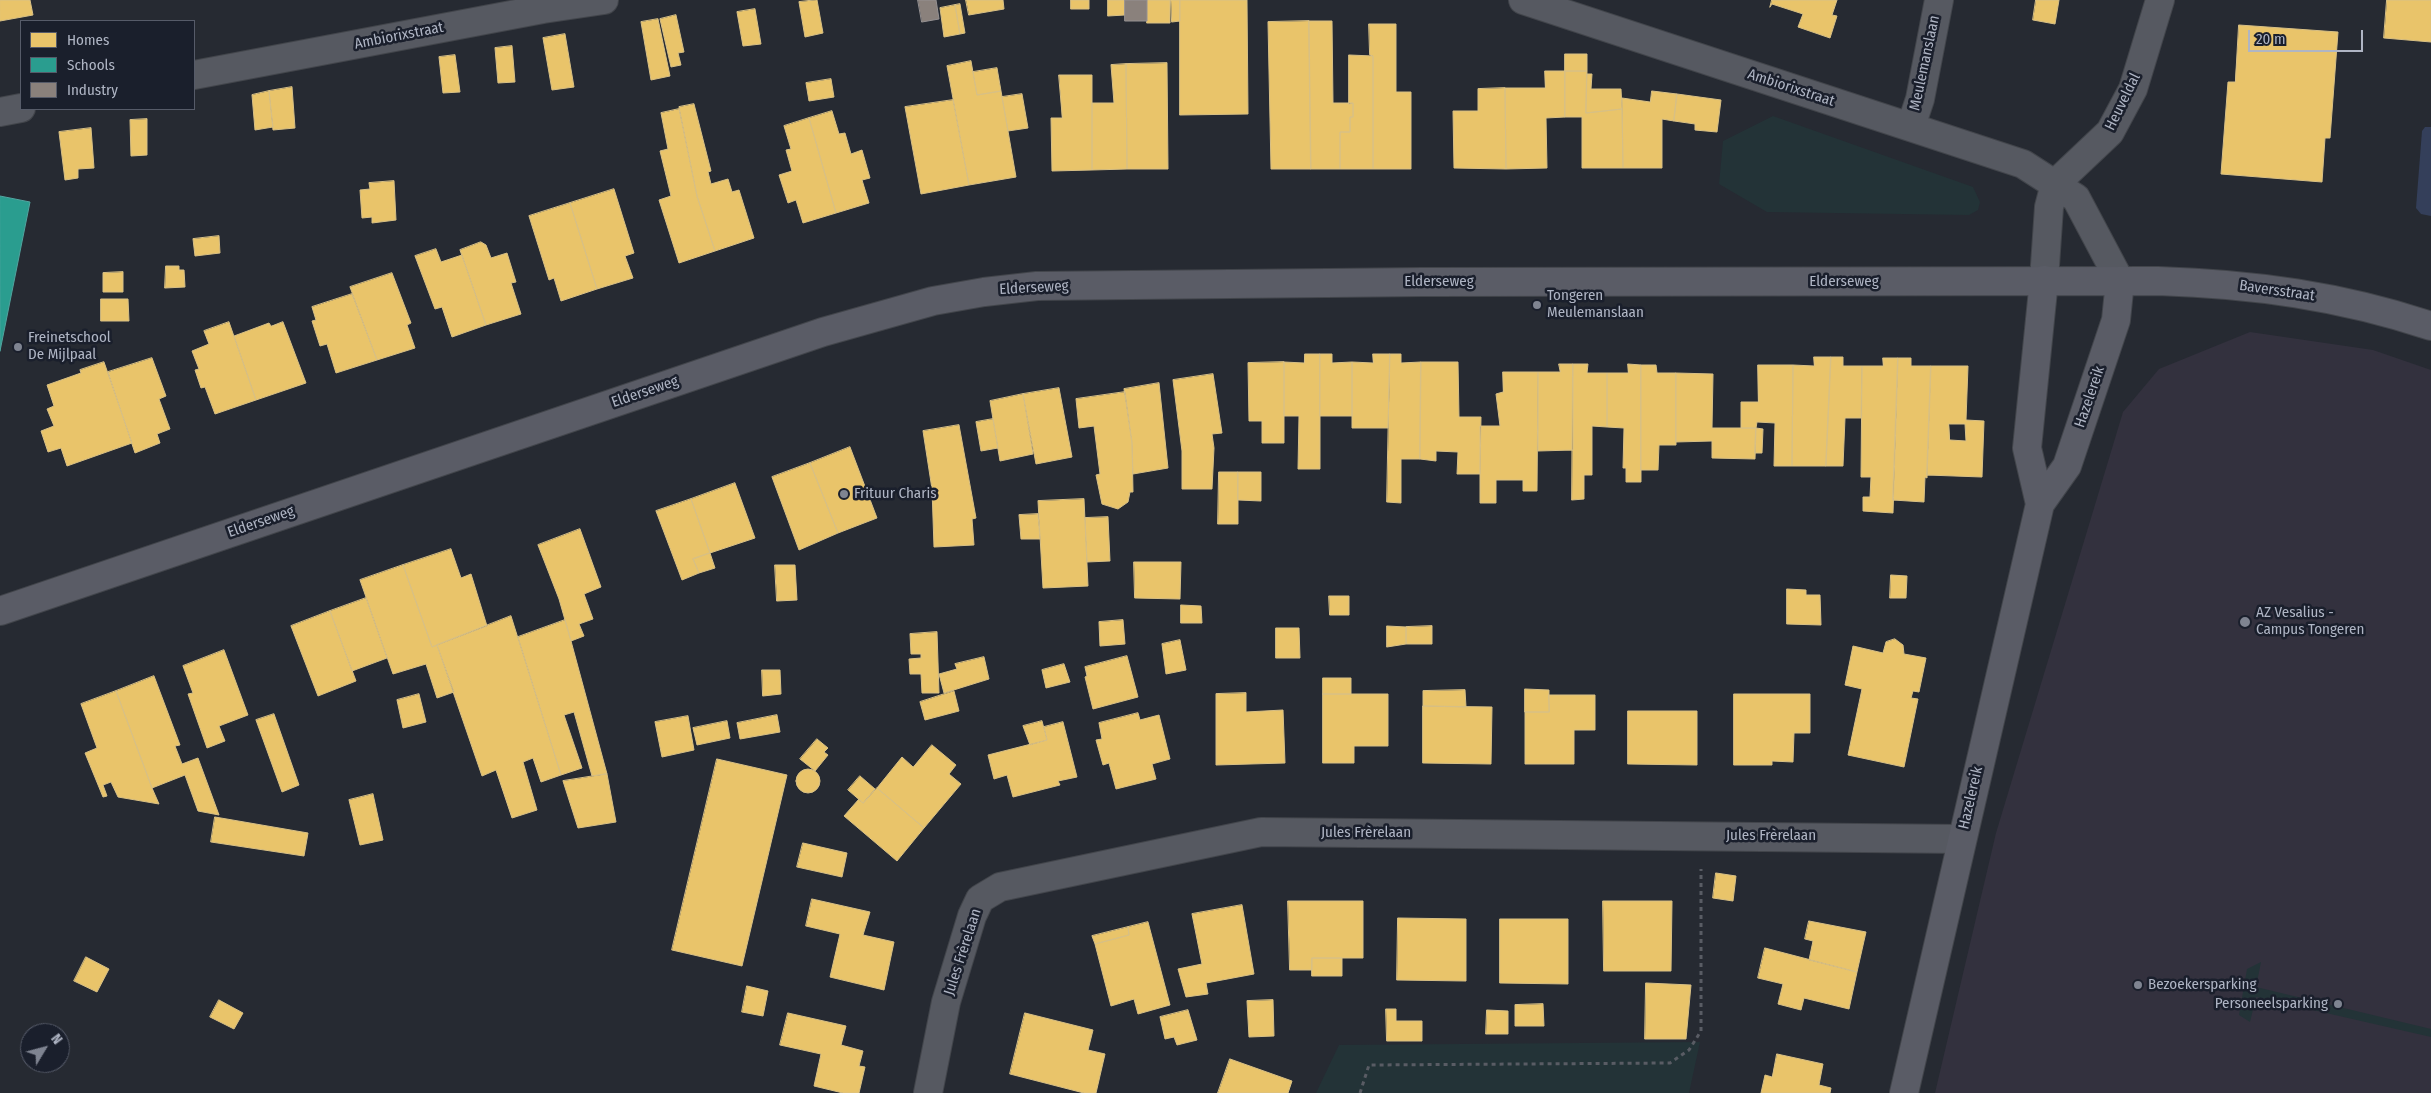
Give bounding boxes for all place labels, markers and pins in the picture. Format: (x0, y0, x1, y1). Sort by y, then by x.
place label: Tongeren Meulemanslaan (1547, 287, 1644, 322)
marker: Tongeren Meulemanslaan (1531, 299, 1543, 311)
place label: Freinetschool De Mijlpaal (28, 329, 111, 364)
marker: Freinetschool De Mijlpaal (12, 341, 24, 353)
place label: Frituur Charis (854, 485, 937, 503)
marker: Frituur Charis (838, 488, 850, 500)
place label: AZ Vesalius - Campus Tongeren (2256, 604, 2364, 639)
marker: AZ Vesalius - Campus Tongeren (2238, 615, 2252, 629)
place label: Bezoekersparking (2148, 976, 2256, 994)
marker: Bezoekersparking (2132, 979, 2144, 991)
place label: Personeelsparking (2215, 995, 2328, 1013)
marker: Personeelsparking (2332, 998, 2344, 1010)

